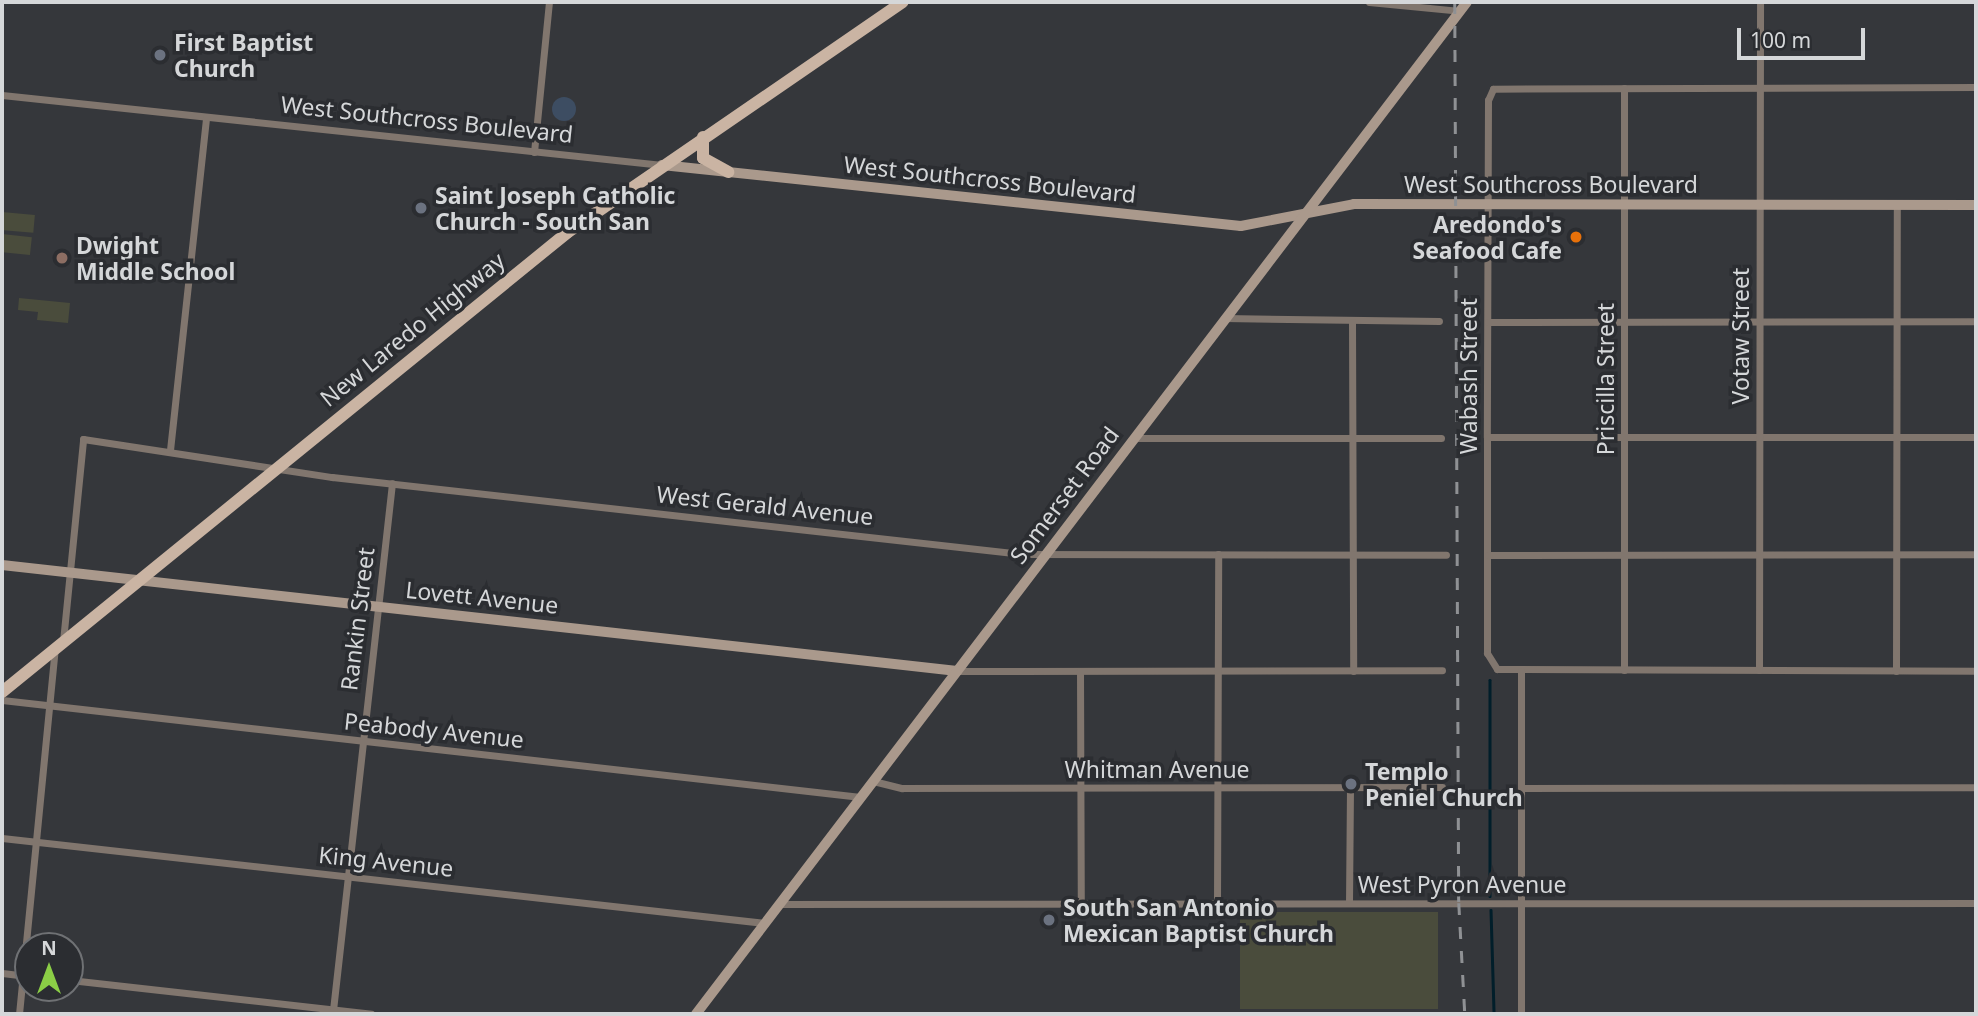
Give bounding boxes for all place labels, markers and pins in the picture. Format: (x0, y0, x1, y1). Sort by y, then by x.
place label: First Baptist Church (174, 28, 313, 82)
marker: First Baptist Church (152, 47, 168, 63)
place label: Saint Joseph Catholic Church - South San (435, 181, 675, 235)
marker: Saint Joseph Catholic Church - South San (413, 200, 429, 216)
place label: Aredondo's Seafood Cafe (1412, 210, 1562, 264)
marker: Aredondo's Seafood Cafe (1568, 229, 1584, 245)
place label: Dwight Middle School (76, 231, 235, 285)
marker: Dwight Middle School (54, 250, 70, 266)
place label: Templo Peniel Church (1365, 757, 1523, 811)
marker: Templo Peniel Church (1343, 776, 1359, 792)
place label: South San Antonio Mexican Baptist Church (1063, 893, 1334, 947)
marker: South San Antonio Mexican Baptist Church (1041, 912, 1057, 928)

